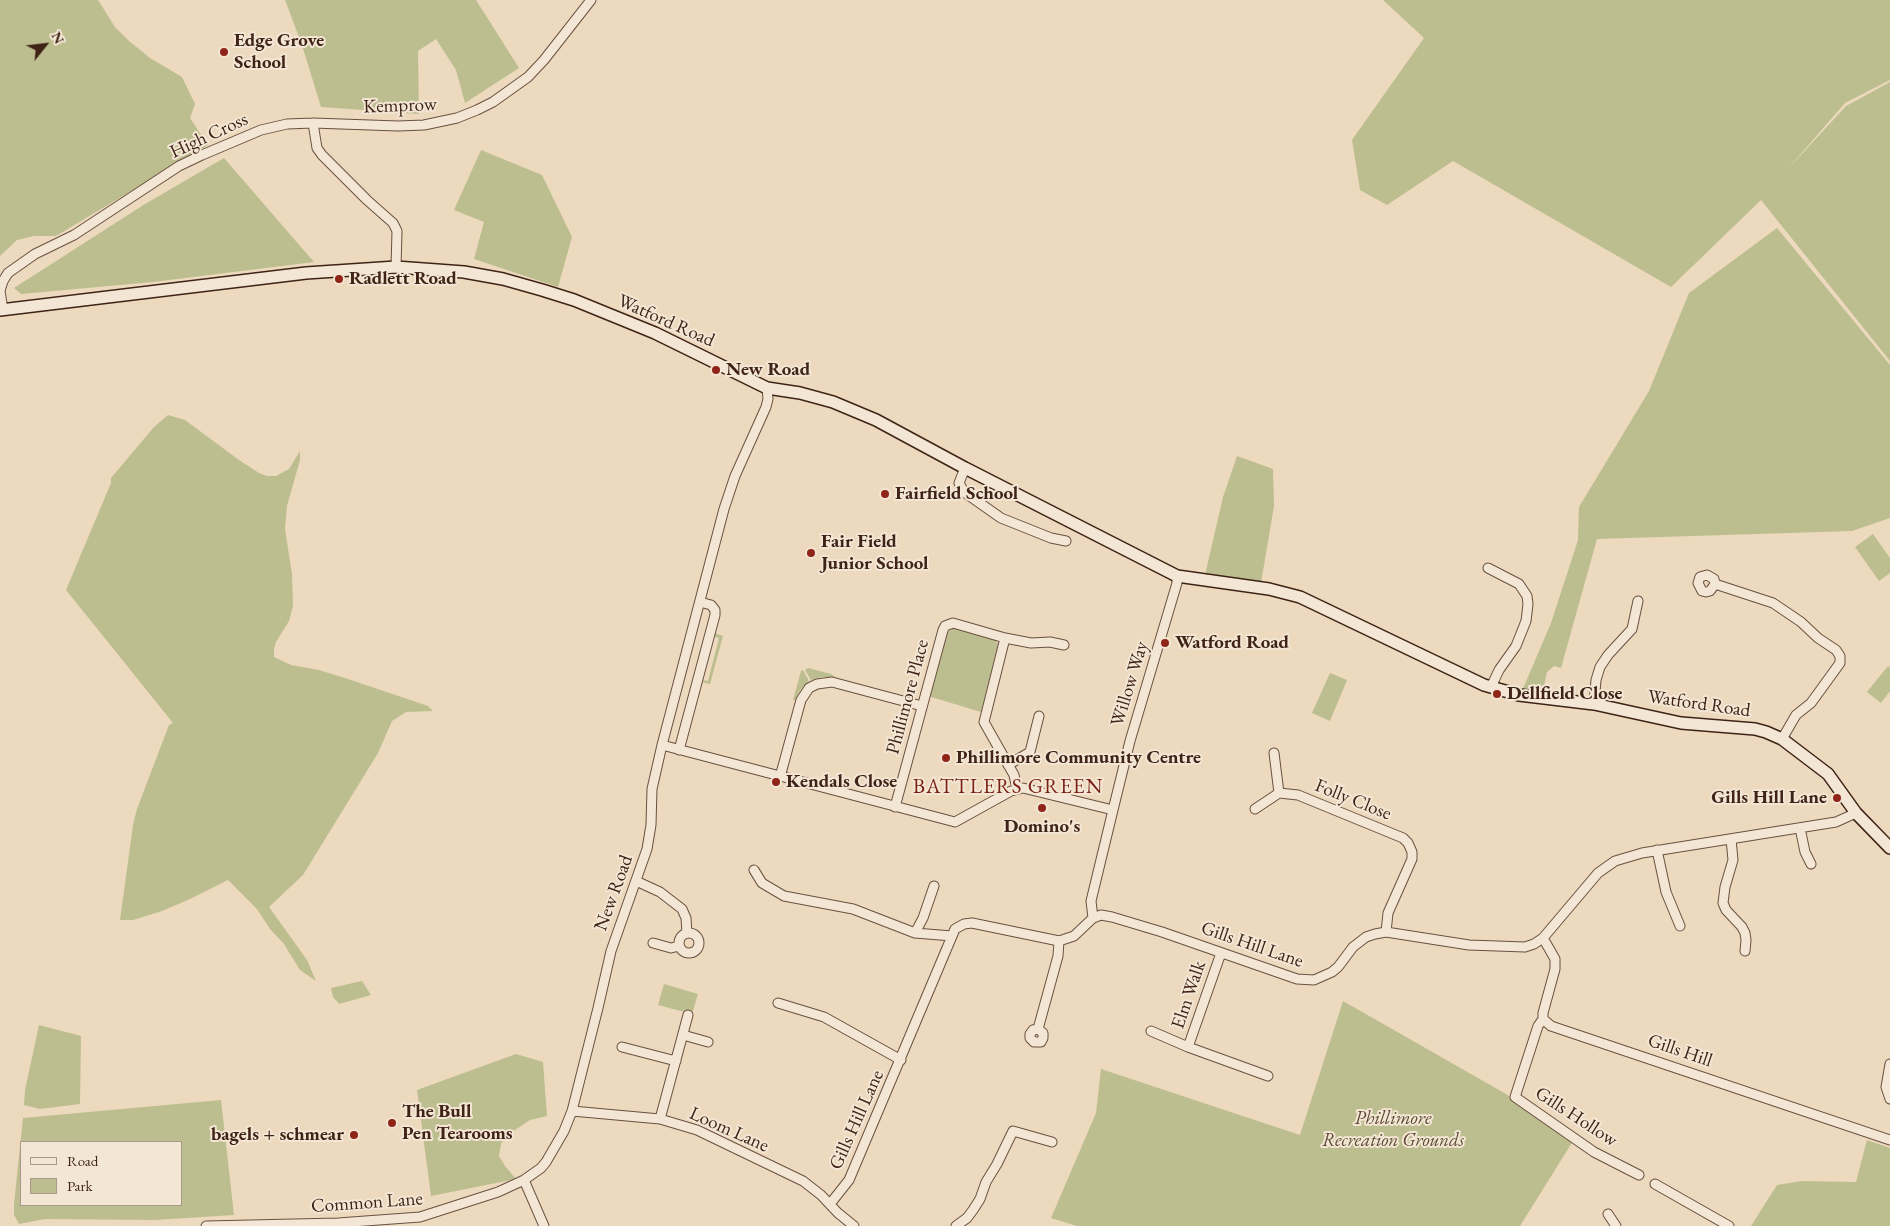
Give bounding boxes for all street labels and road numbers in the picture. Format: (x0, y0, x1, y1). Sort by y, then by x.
street label: Kemprow (363, 93, 437, 119)
street label: High Cross (166, 108, 252, 164)
street label: Watford Road (614, 290, 718, 352)
street label: Phillimore Place (882, 637, 934, 757)
street label: Willow Way (1106, 639, 1154, 729)
street label: Watford Road (1646, 686, 1752, 722)
street label: Folly Close (1311, 774, 1395, 826)
street label: New Road (590, 852, 638, 934)
street label: Gills Hill Lane (1198, 917, 1306, 973)
street label: Elm Walk (1167, 958, 1211, 1032)
street label: Gills Hill (1645, 1029, 1715, 1073)
street label: Gills Hill Lane (825, 1067, 889, 1173)
street label: Gills Hollow (1531, 1082, 1621, 1152)
street label: Loom Lane (686, 1102, 772, 1158)
street label: Common Lane (310, 1188, 424, 1218)

